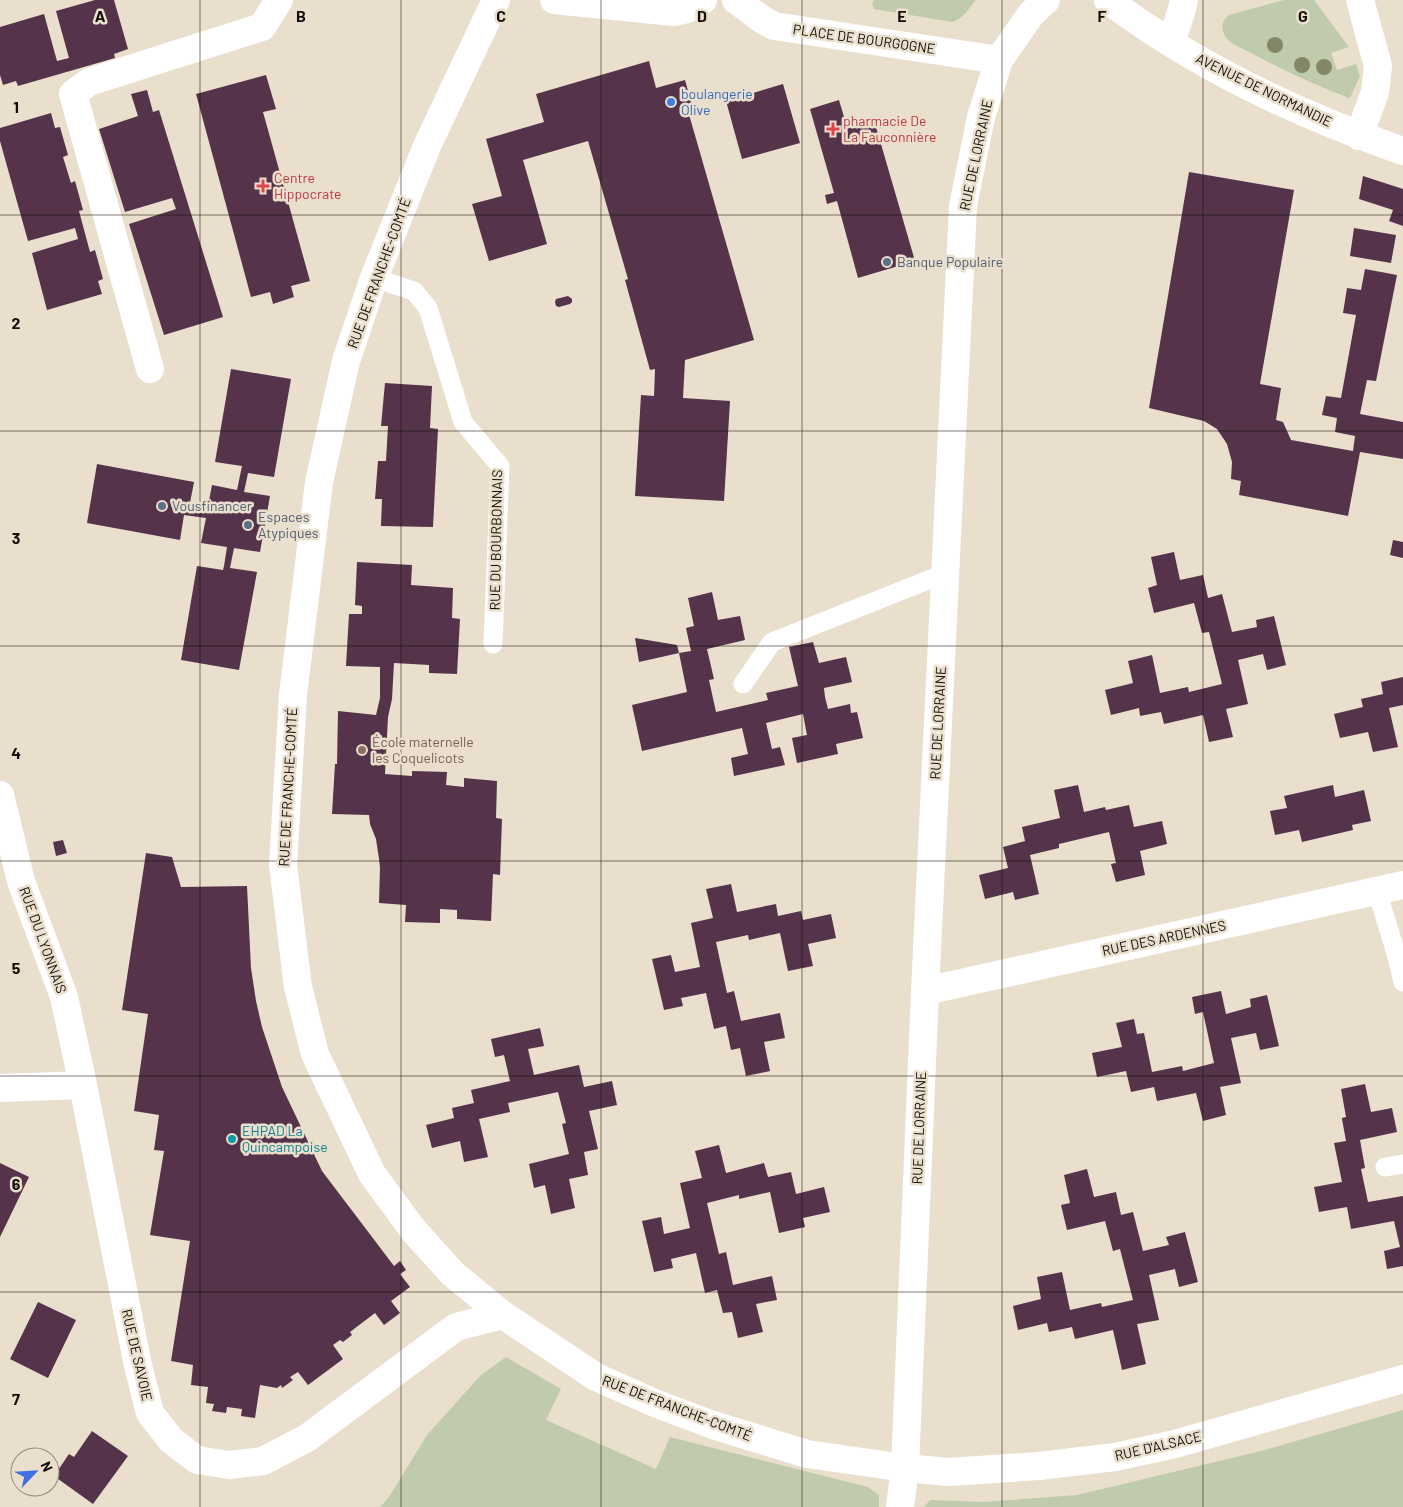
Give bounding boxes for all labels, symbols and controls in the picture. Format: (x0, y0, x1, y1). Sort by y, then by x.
text: A (95, 6, 106, 25)
text: B (296, 6, 306, 25)
text: C (496, 6, 506, 25)
text: D (697, 6, 707, 25)
text: E (897, 6, 907, 25)
text: F (1098, 6, 1107, 25)
text: G (1298, 6, 1308, 25)
street label: PLACE DE BOURGOGNE (792, 20, 936, 57)
street label: AVENUE DE NORMANDIE (1193, 49, 1335, 130)
place label: boulangerie Olive (681, 85, 753, 118)
marker: boulangerie Olive (665, 96, 677, 108)
text: 1 (13, 97, 19, 116)
street label: RUE DE LORRAINE (955, 98, 996, 212)
place label: pharmacie De La Fauconnière (843, 112, 937, 145)
marker: pharmacie De La Fauconnière (827, 123, 839, 135)
place label: Centre Hippocrate (274, 169, 342, 202)
marker: Centre Hippocrate (256, 179, 270, 193)
street label: RUE DE FRANCHE-COMTÉ (343, 195, 414, 351)
place label: Banque Populaire (897, 253, 1003, 270)
marker: Banque Populaire (881, 256, 893, 268)
text: 2 (12, 313, 21, 332)
street label: RUE DU BOURBONNAIS (486, 469, 505, 611)
place label: Vousfinancer (172, 497, 252, 514)
marker: Vousfinancer (156, 500, 168, 512)
place label: Espaces Atypiques (258, 508, 319, 541)
marker: Espaces Atypiques (242, 519, 254, 531)
text: 3 (12, 528, 20, 547)
street label: RUE DE LORRAINE (926, 666, 949, 780)
street label: RUE DE FRANCHE-COMTÉ (275, 707, 300, 867)
place label: École maternelle les Coquelicots (372, 733, 474, 766)
text: 4 (11, 743, 21, 762)
marker: École maternelle les Coquelicots (356, 744, 368, 756)
street label: RUE DU LYONNAIS (16, 884, 71, 996)
street label: RUE DES ARDENNES (1100, 916, 1227, 959)
text: 5 (12, 958, 21, 977)
street label: RUE DE LORRAINE (908, 1071, 929, 1185)
place label: EHPAD La Quincampoise (242, 1122, 328, 1155)
marker: EHPAD La Quincampoise (226, 1133, 238, 1145)
text: 6 (12, 1174, 21, 1193)
street label: RUE DE SAVOIE (119, 1307, 156, 1402)
street label: RUE DE FRANCHE-COMTÉ (600, 1371, 755, 1444)
text: 7 (12, 1389, 20, 1408)
street label: RUE D'ALSACE (1113, 1427, 1203, 1464)
north arrow (10, 1447, 60, 1497)
text: N (38, 1458, 57, 1474)

